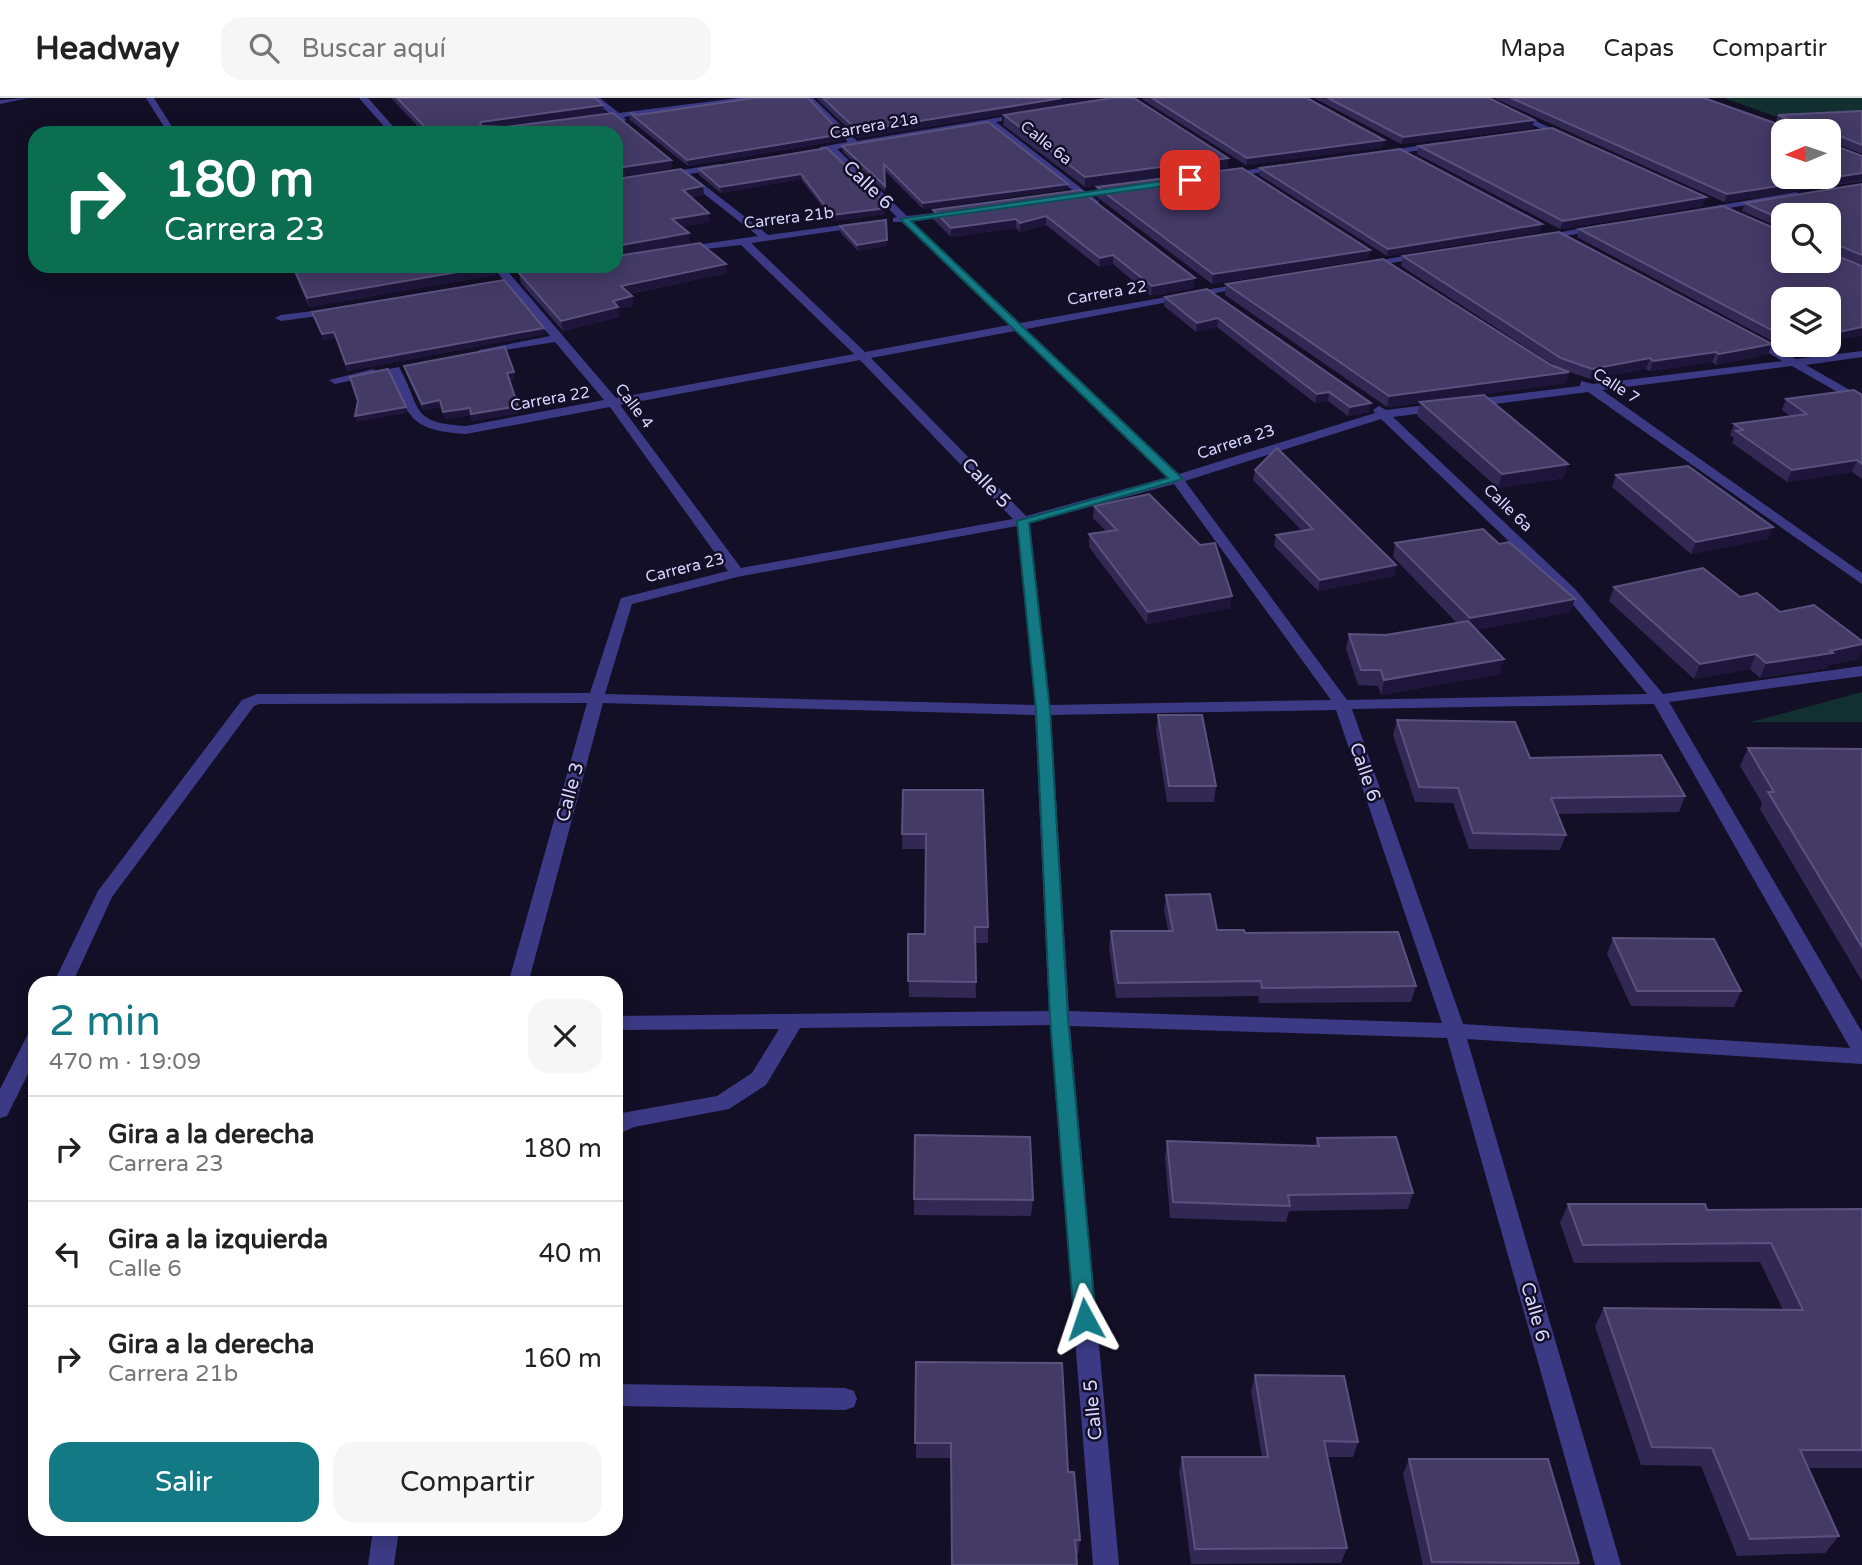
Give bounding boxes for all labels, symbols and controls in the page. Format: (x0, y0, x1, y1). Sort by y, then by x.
search box (221, 17, 711, 80)
text: Headway (35, 29, 179, 68)
icon: search (245, 29, 283, 67)
text: Buscar aquí (301, 33, 446, 64)
text: Mapa (1500, 34, 1566, 63)
text: Capas (1604, 34, 1674, 63)
text: Compartir (1712, 34, 1827, 63)
street label: Carrera 21a (828, 108, 920, 144)
street label: Calle 6a (1016, 117, 1076, 169)
north arrow (1771, 119, 1841, 189)
map controls (1771, 119, 1841, 357)
pin (1160, 150, 1220, 210)
text: 180 m (164, 151, 314, 210)
icon: right (49, 154, 140, 245)
street label: Calle 6 (838, 156, 898, 214)
icon: arrive (1171, 161, 1209, 199)
street label: Carrera 21b (743, 203, 835, 233)
button: search (1771, 203, 1841, 273)
text: Carrera 23 (164, 211, 325, 249)
street label: Carrera 22 (1066, 276, 1148, 310)
button: layers (1771, 287, 1841, 357)
street label: Calle 7 (1589, 364, 1643, 408)
street label: Calle 4 (611, 379, 657, 433)
street label: Carrera 22 (509, 382, 591, 416)
street label: Carrera 23 (1195, 420, 1277, 464)
street label: Calle 5 (957, 453, 1015, 513)
street label: Calle 6a (1479, 480, 1537, 536)
street label: Carrera 23 (643, 549, 727, 587)
street label: Calle 6 (1345, 740, 1385, 804)
street label: Calle 3 (551, 760, 589, 824)
text: 2 min (49, 996, 161, 1047)
button: close (528, 999, 602, 1073)
text: 470 m · 19:09 (49, 1048, 201, 1076)
text: Gira a la derecha (108, 1119, 314, 1150)
icon: right (49, 1130, 87, 1168)
text: 180 m (522, 1133, 602, 1164)
text: Carrera 23 (108, 1150, 224, 1178)
text: Gira a la izquierda (108, 1224, 328, 1255)
icon: left (49, 1235, 87, 1273)
text: 40 m (539, 1238, 602, 1269)
text: Calle 6 (108, 1255, 182, 1283)
street label: Calle 6 (1516, 1280, 1554, 1344)
position arrow (1048, 1282, 1122, 1356)
text: Gira a la derecha (108, 1329, 314, 1360)
icon: right (49, 1340, 87, 1378)
text: 160 m (522, 1343, 602, 1374)
text: Carrera 21b (108, 1360, 238, 1388)
street label: Calle 5 (1079, 1379, 1107, 1441)
button: Salir (49, 1442, 319, 1522)
button: Compartir (333, 1442, 602, 1522)

